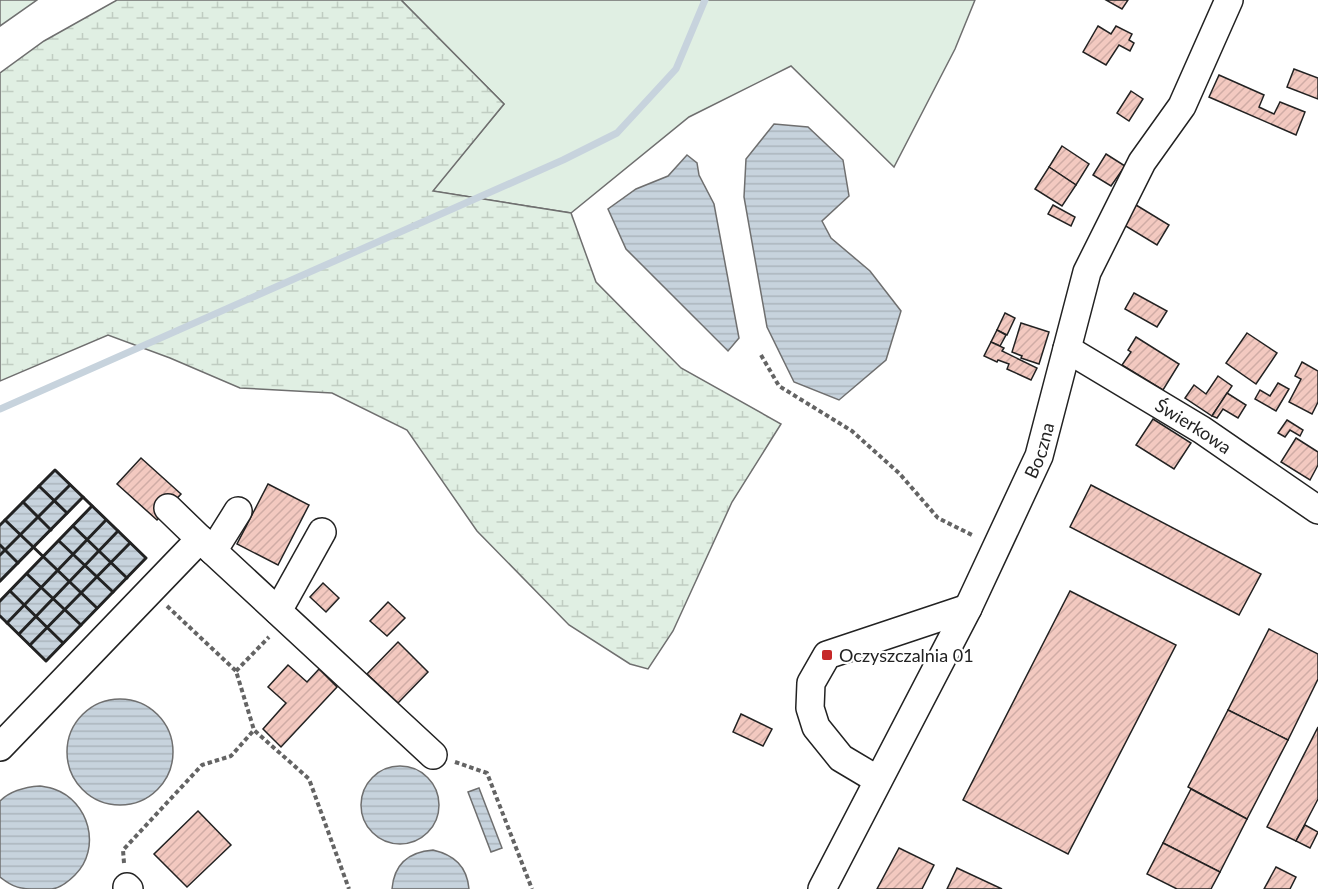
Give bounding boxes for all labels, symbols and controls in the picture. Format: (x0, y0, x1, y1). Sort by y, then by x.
street label: Świerkowa (1151, 394, 1236, 458)
street label: Boczna (1019, 420, 1058, 482)
place label: Oczyszczalnia 01 (839, 644, 974, 666)
marker: Oczyszczalnia 01 (820, 648, 834, 662)

